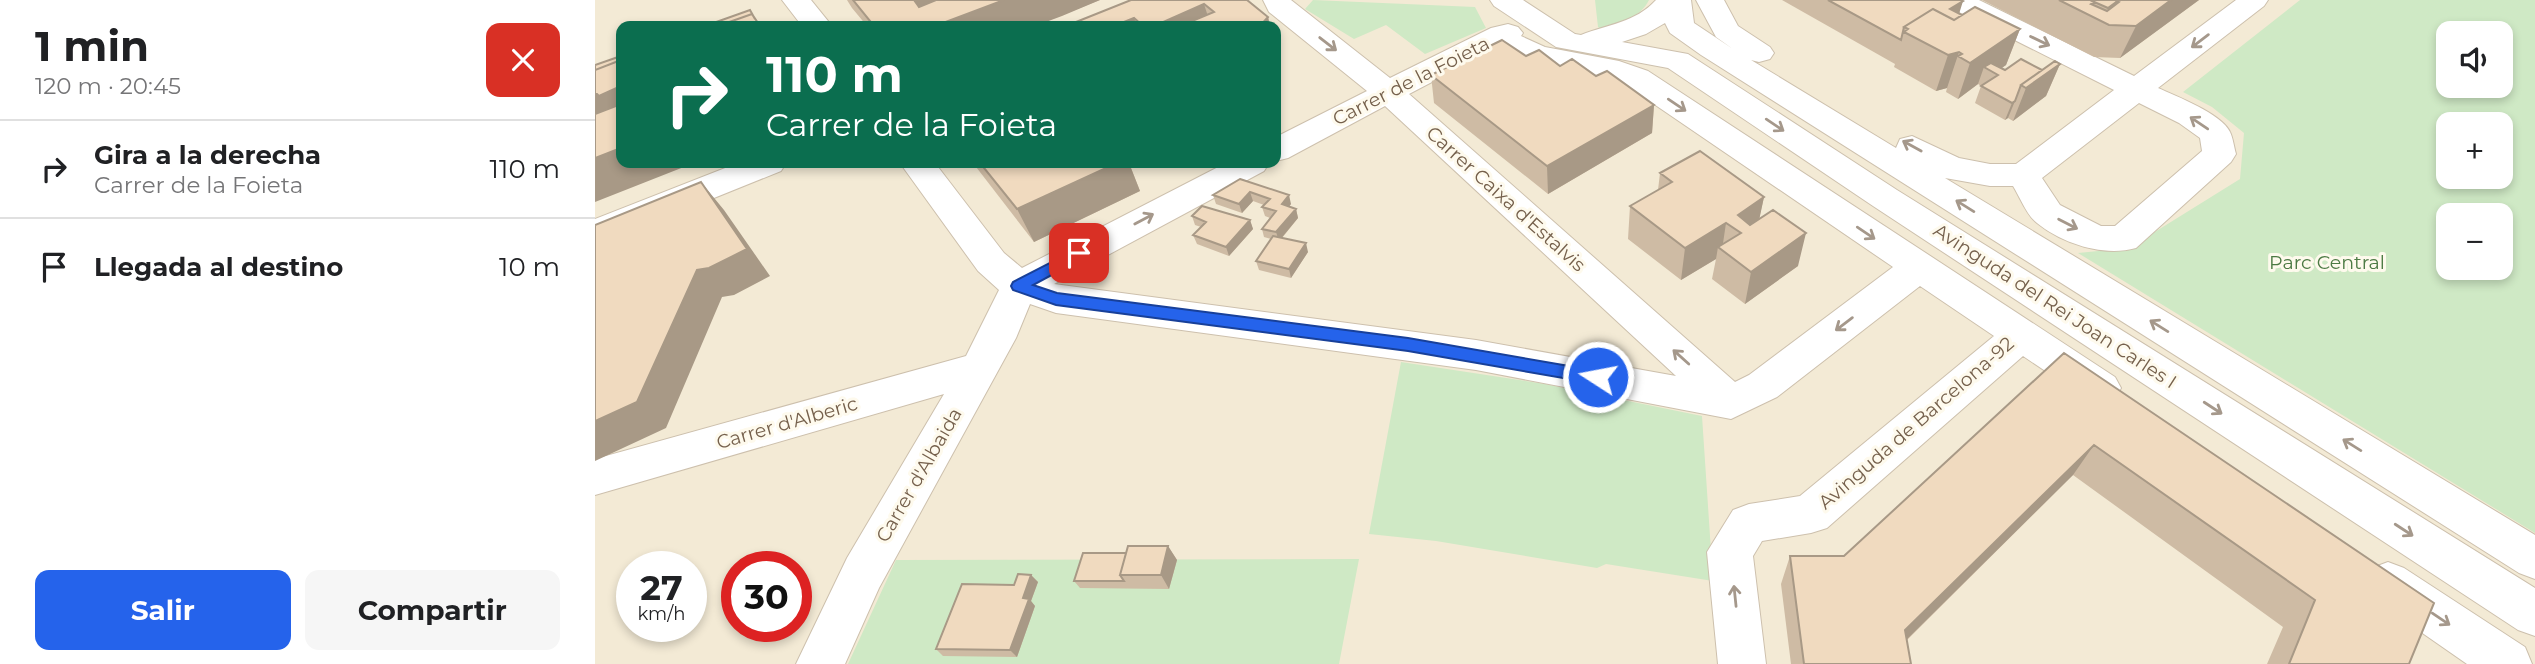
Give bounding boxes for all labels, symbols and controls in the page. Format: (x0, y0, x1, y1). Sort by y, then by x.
text: 1 min (35, 20, 149, 72)
map controls (2436, 21, 2513, 280)
button: sound (2436, 21, 2513, 98)
button: close (486, 23, 560, 97)
street label: Carrer de la Foieta (1329, 32, 1493, 130)
one-way arrow (2191, 34, 2210, 49)
one-way arrow (2029, 35, 2050, 49)
one-way arrow (1318, 37, 1336, 52)
text: 110 m (766, 45, 903, 104)
icon: right (651, 49, 742, 140)
text: 120 m · 20:45 (35, 72, 181, 100)
one-way arrow (1667, 98, 1686, 112)
text: Carrer de la Foieta (766, 105, 1057, 144)
button: + (2436, 112, 2513, 189)
one-way arrow (2190, 116, 2209, 130)
one-way arrow (1765, 117, 1784, 132)
street label: Carrer Caixa d'Estalvis (1422, 121, 1590, 277)
text: Gira a la derecha (94, 139, 321, 171)
one-way arrow (1902, 139, 1923, 153)
icon: right (35, 150, 73, 188)
text: 110 m (490, 153, 560, 185)
text: Carrer de la Foieta (94, 171, 303, 199)
one-way arrow (1956, 198, 1975, 213)
button: − (2436, 203, 2513, 280)
one-way arrow (1133, 212, 1154, 226)
one-way arrow (2057, 218, 2078, 232)
street label: Avinguda del Rei Joan Carles I (1929, 219, 2181, 393)
pin (1049, 223, 1109, 283)
one-way arrow (1856, 225, 1875, 240)
icon: arrive (1060, 234, 1098, 272)
icon: arrive (35, 248, 73, 286)
text: Llegada al destino (94, 251, 343, 283)
text: 10 m (499, 251, 560, 283)
park label: Parc Central (2269, 251, 2385, 274)
one-way arrow (1835, 316, 1854, 331)
one-way arrow (2149, 318, 2169, 332)
street label: Avinguda de Barcelona-92 (1814, 332, 2018, 514)
position arrow (1561, 340, 1635, 414)
one-way arrow (1672, 349, 1690, 365)
street label: Carrer d'Alberic (714, 392, 860, 454)
one-way arrow (2203, 400, 2222, 415)
street label: Carrer d'Albaida (871, 404, 967, 546)
one-way arrow (2343, 438, 2362, 453)
one-way arrow (2394, 524, 2414, 538)
speed limit sign: 30 (721, 551, 812, 642)
text: 27 (640, 566, 683, 609)
button: Salir (35, 570, 291, 650)
button: Compartir (305, 570, 560, 650)
one-way arrow (1728, 585, 1741, 608)
text: km/h (637, 603, 686, 625)
one-way arrow (2431, 612, 2450, 626)

